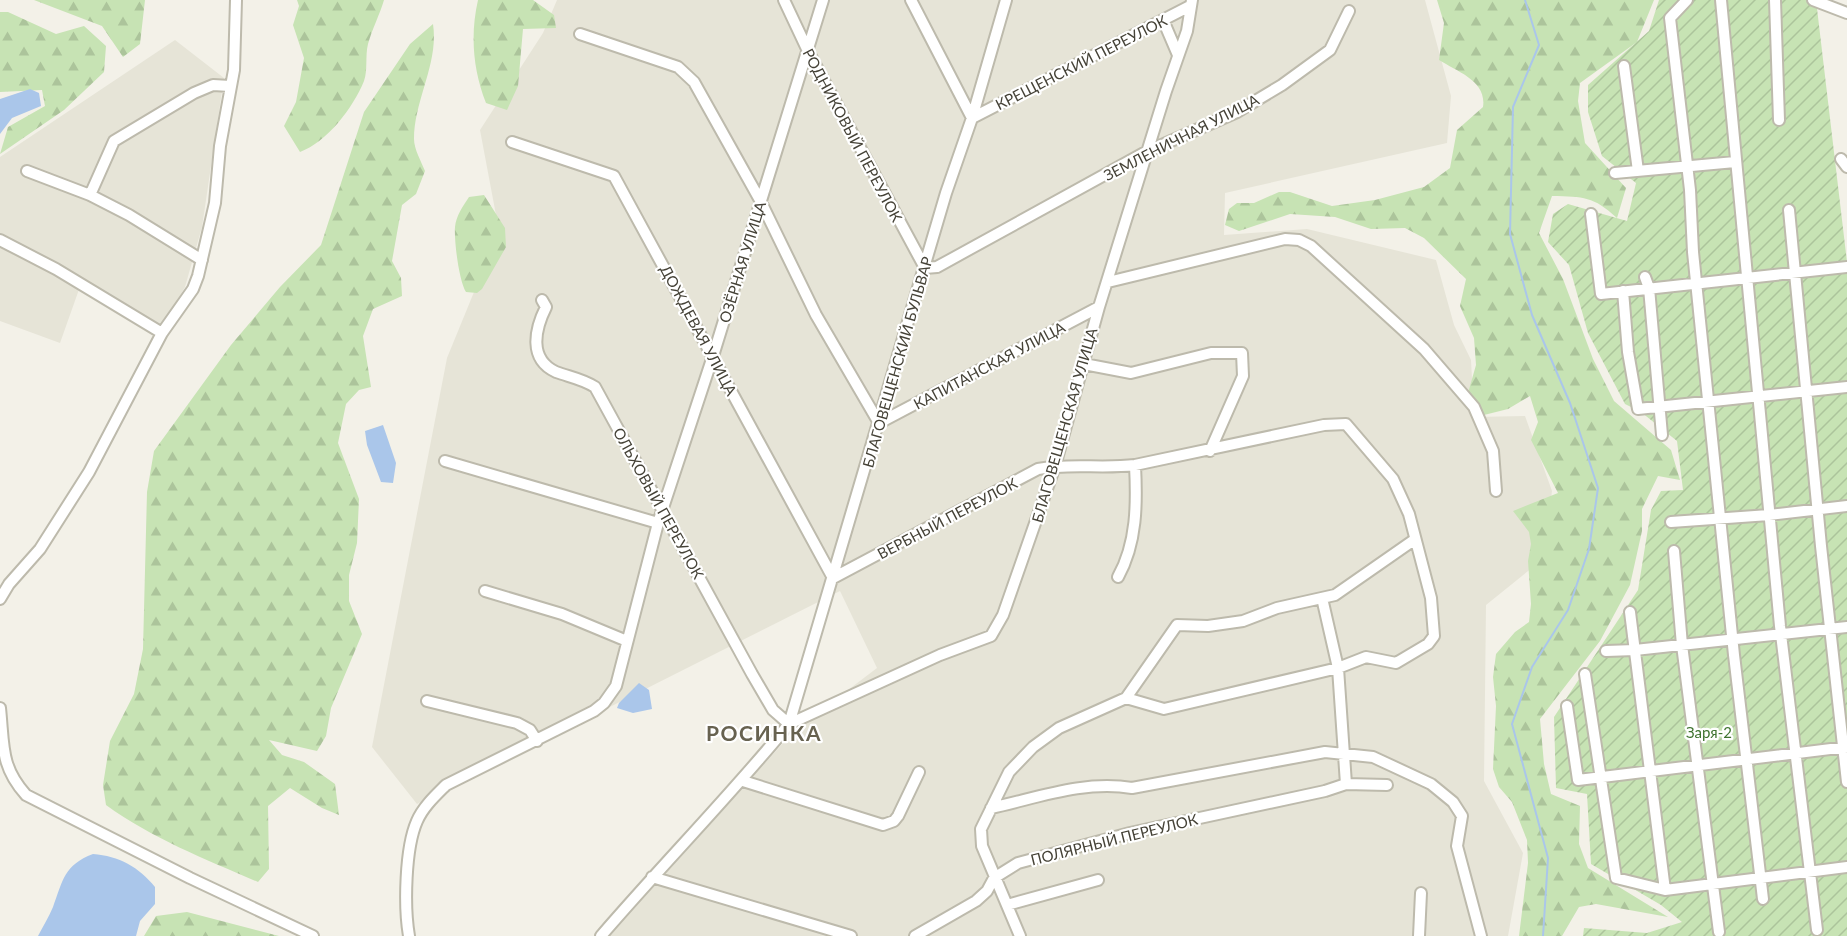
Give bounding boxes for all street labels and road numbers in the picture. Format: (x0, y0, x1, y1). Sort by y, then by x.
street label: КРЕЩЕНСКИЙ ПЕРЕУЛОК (992, 11, 1170, 113)
street label: РОДНИКОВЫЙ ПЕРЕУЛОК (799, 45, 907, 225)
street label: ЗЕМЛЕНИЧНАЯ УЛИЦА (1100, 90, 1262, 184)
street label: ОЗЁРНАЯ УЛИЦА (715, 198, 769, 325)
street label: БЛАГОВЕЩЕНСКИЙ БУЛЬВАР (858, 255, 936, 469)
street label: ДОЖДЕВАЯ УЛИЦА (657, 262, 741, 399)
street label: КАПИТАНСКАЯ УЛИЦА (910, 317, 1069, 413)
street label: БЛАГОВЕЩЕНСКАЯ УЛИЦА (1028, 325, 1101, 524)
street label: ОЛЬХОВЫЙ ПЕРЕУЛОК (610, 424, 708, 582)
street label: ВЕРБНЫЙ ПЕРЕУЛОК (874, 474, 1020, 562)
street label: ПОЛЯРНЫЙ ПЕРЕУЛОК (1029, 810, 1199, 868)

